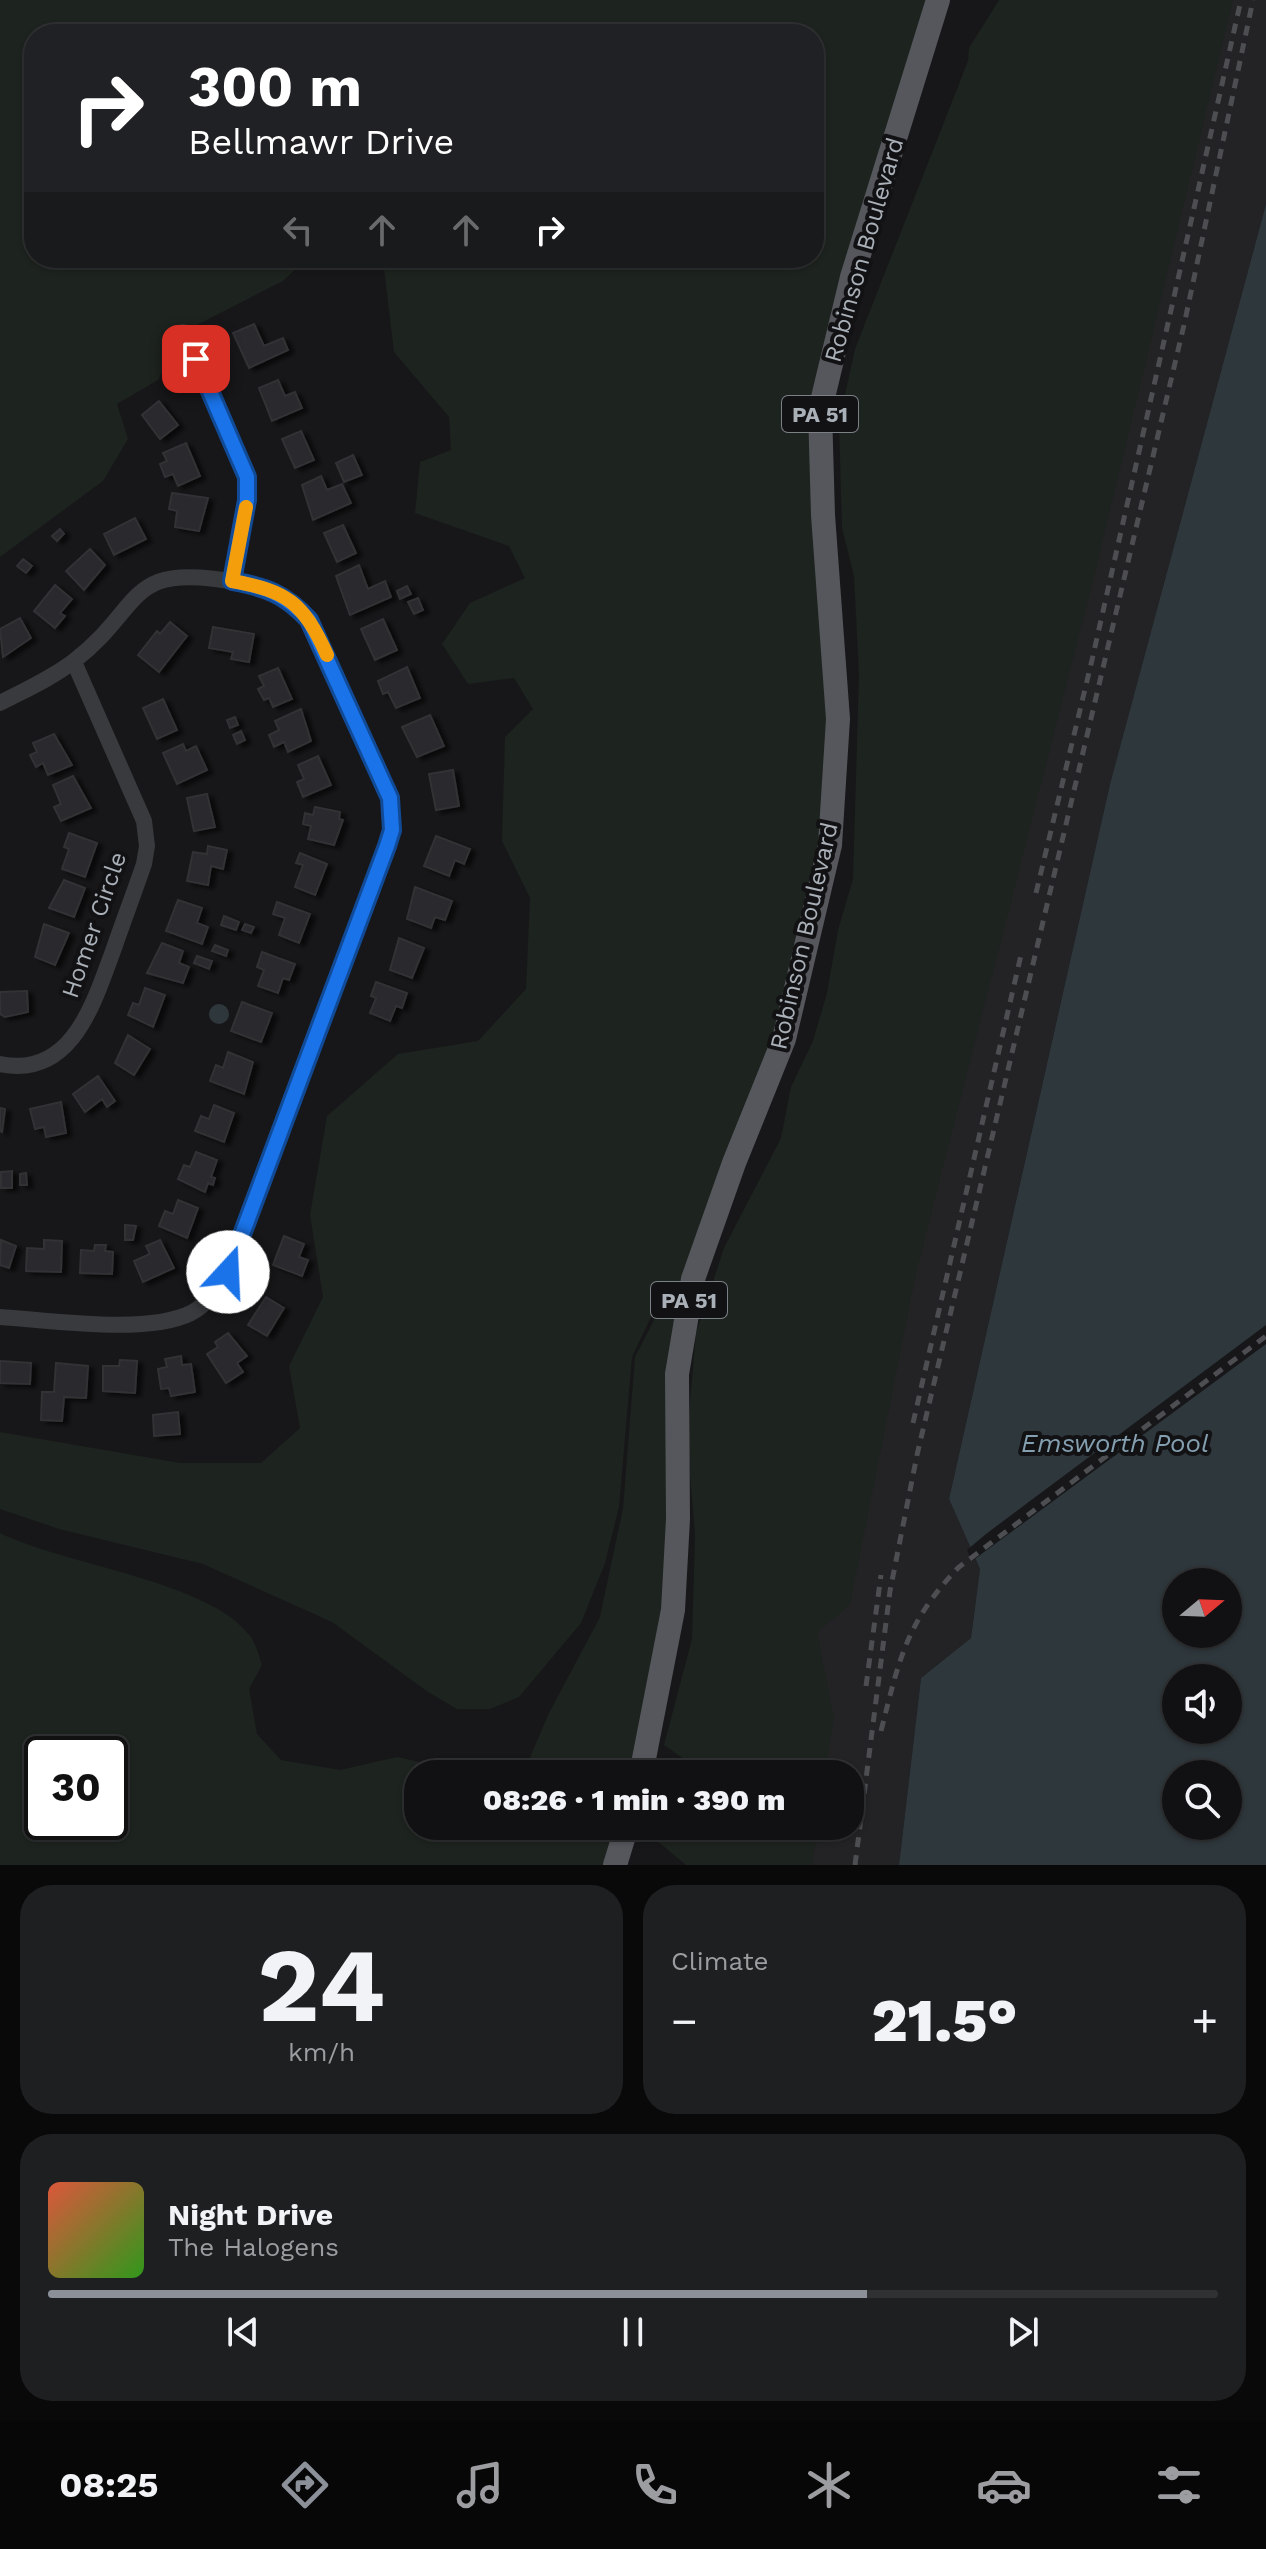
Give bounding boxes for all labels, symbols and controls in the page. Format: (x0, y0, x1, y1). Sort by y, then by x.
text: 300 m (188, 54, 362, 120)
icon: right (56, 56, 160, 160)
text: Bellmawr Drive (188, 121, 454, 163)
street label: Robinson Boulevard (819, 134, 909, 366)
icon: left (276, 208, 320, 252)
icon: ahead (360, 208, 404, 252)
icon: ahead (444, 208, 488, 252)
icon: right (528, 208, 572, 252)
pin (162, 325, 230, 393)
icon: arrive (174, 337, 218, 381)
road number: PA 51 (782, 396, 858, 432)
street label: Robinson Boulevard (764, 820, 844, 1052)
street label: Homer Circle (56, 848, 132, 1002)
position arrow (186, 1230, 270, 1314)
road number: PA 51 (651, 1282, 727, 1318)
water label: Emsworth Pool (1021, 1428, 1209, 1458)
north arrow (1162, 1568, 1242, 1648)
map controls (1162, 1568, 1242, 1840)
button: sound (1162, 1664, 1242, 1744)
speed limit sign: 30 (24, 1736, 128, 1840)
button: search (1162, 1760, 1242, 1840)
text: 08:26 · 1 min · 390 m (483, 1782, 785, 1817)
text: 24 (258, 1924, 385, 2046)
text: Climate (671, 1946, 769, 1976)
text: 21.5° (871, 1985, 1018, 2056)
text: − (671, 1995, 698, 2047)
text: + (1191, 1995, 1218, 2047)
text: km/h (288, 2037, 355, 2067)
text: Night Drive (168, 2197, 333, 2232)
text: The Halogens (168, 2232, 339, 2262)
icon: previous (221, 2310, 265, 2354)
icon: pause (611, 2310, 655, 2354)
icon: next (1001, 2310, 1045, 2354)
icon: directions (277, 2457, 333, 2513)
icon: music (452, 2457, 508, 2513)
icon: phone (627, 2457, 683, 2513)
icon: climate (801, 2457, 857, 2513)
icon: car (976, 2457, 1032, 2513)
icon: filters (1151, 2457, 1207, 2513)
text: 08:25 (59, 2464, 158, 2506)

